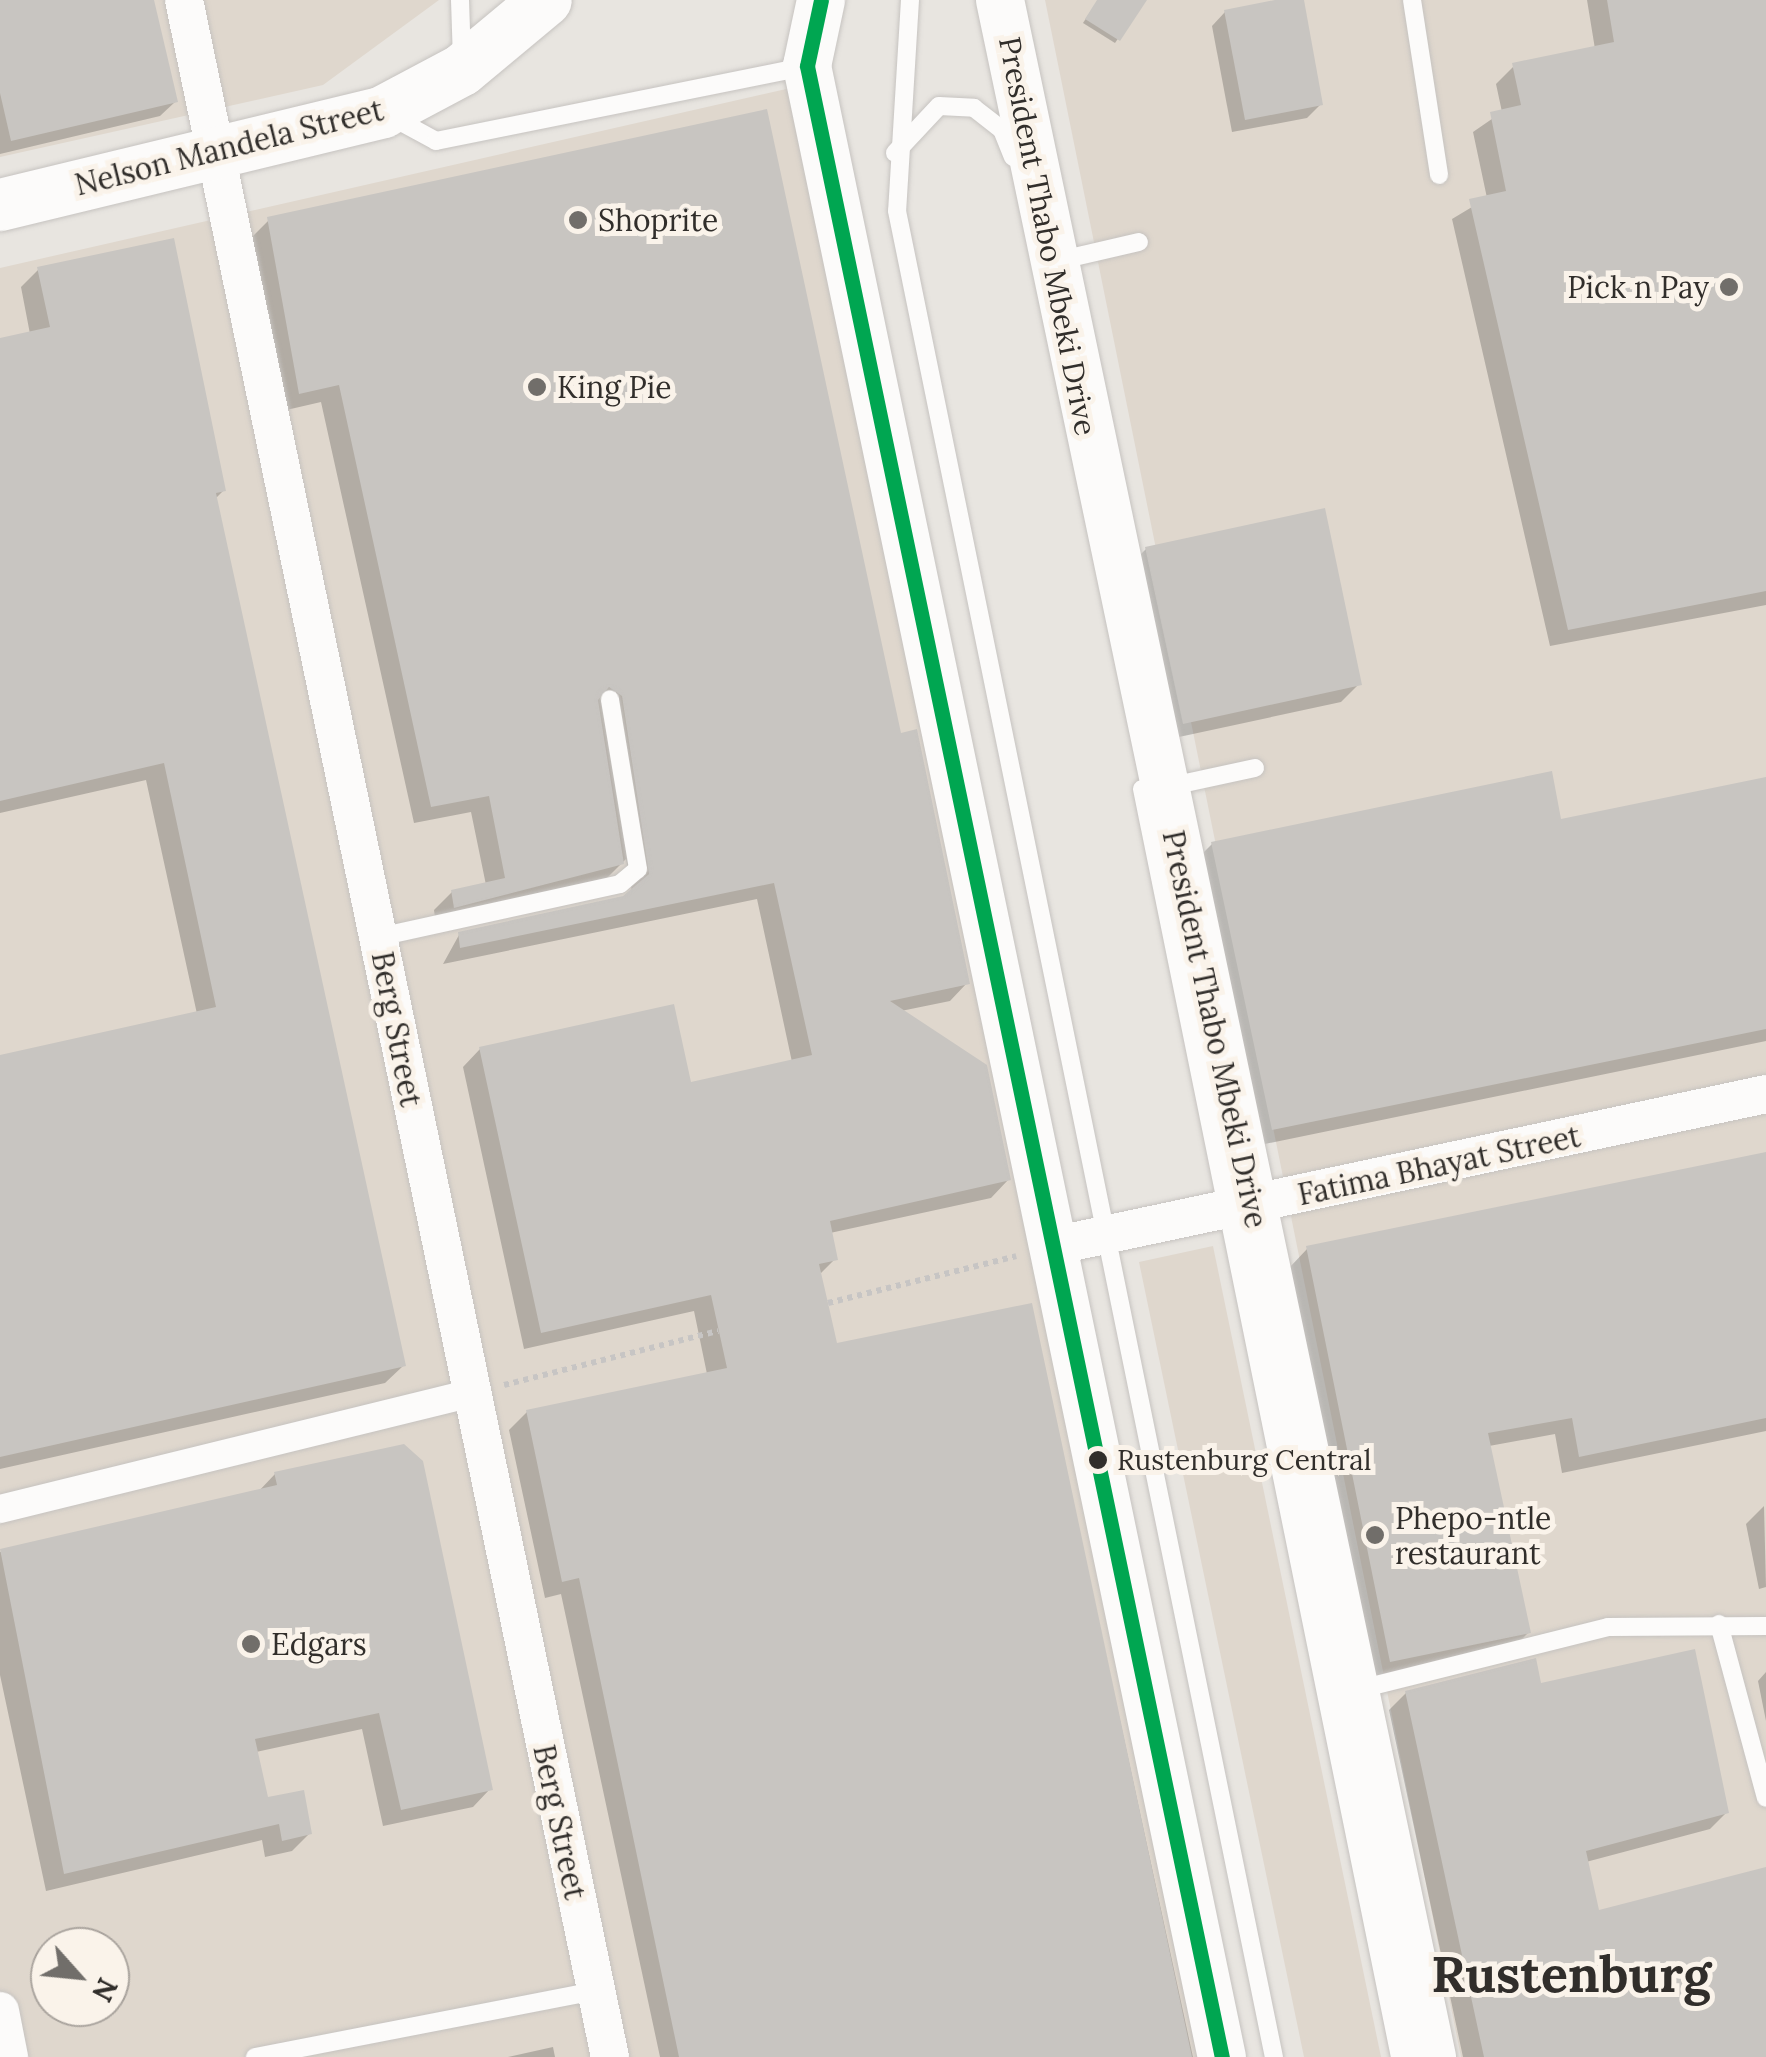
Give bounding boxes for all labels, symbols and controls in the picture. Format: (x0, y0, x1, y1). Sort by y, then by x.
street label: President Thabo Mbeki Drive (992, 34, 1104, 438)
street label: Nelson Mandela Street (71, 91, 387, 203)
place label: Shoprite (598, 202, 718, 238)
marker: Shoprite (567, 209, 589, 231)
place label: Pick n Pay (1567, 269, 1709, 305)
marker: Pick n Pay (1718, 276, 1740, 298)
place label: King Pie (557, 369, 671, 405)
marker: King Pie (526, 376, 548, 398)
street label: President Thabo Mbeki Drive (1155, 827, 1275, 1231)
street label: Berg Street (364, 948, 430, 1110)
street label: Fatima Bhayat Street (1294, 1117, 1584, 1213)
place label: Rustenburg Central (1117, 1443, 1371, 1477)
marker: Rustenburg Central (1088, 1450, 1108, 1470)
place label: Phepo-ntle restaurant (1395, 1500, 1551, 1570)
marker: Phepo-ntle restaurant (1364, 1524, 1386, 1546)
place label: Edgars (271, 1626, 367, 1662)
marker: Edgars (240, 1633, 262, 1655)
street label: Berg Street (526, 1741, 594, 1903)
north arrow (30, 1927, 130, 2027)
district label: Rustenburg (1431, 1945, 1711, 2005)
text: N (84, 1972, 126, 2008)

